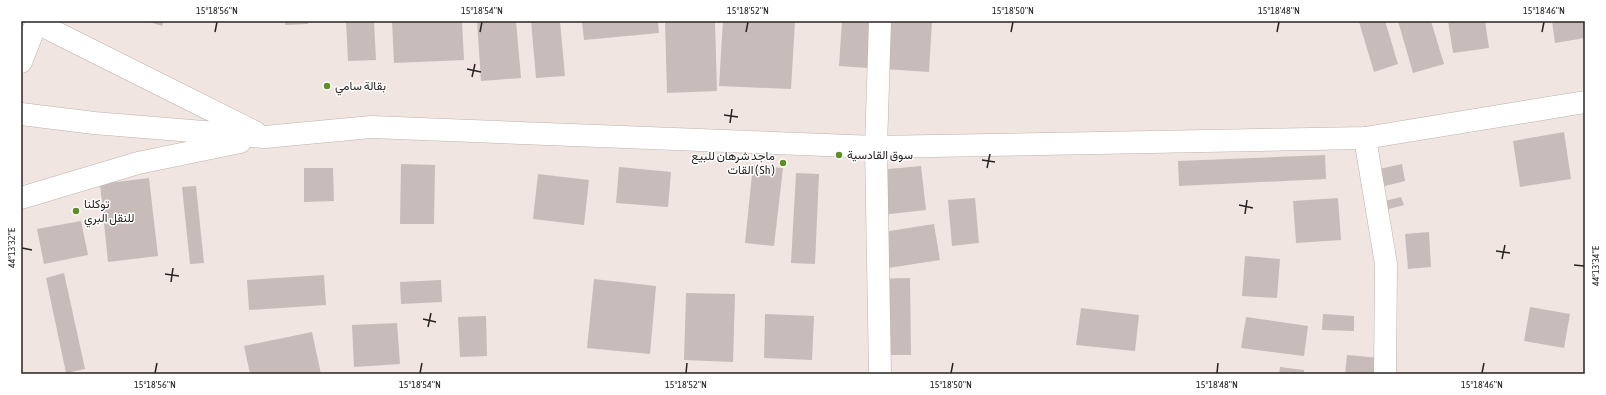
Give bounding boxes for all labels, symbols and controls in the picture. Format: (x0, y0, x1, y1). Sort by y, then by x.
text: 15°18'56"N (196, 5, 238, 16)
text: 15°18'54"N (461, 5, 503, 16)
text: 15°18'52"N (727, 5, 769, 16)
text: 15°18'50"N (992, 5, 1034, 16)
text: 15°18'48"N (1258, 5, 1300, 16)
text: 15°18'46"N (1523, 5, 1565, 16)
place label: بقالة سامي (335, 79, 386, 96)
marker: بقالة سامي (322, 81, 332, 91)
place label: سوق القادسية (847, 148, 913, 163)
place label: ماجد شرهان للبيع القات ( Sh ) (691, 149, 775, 177)
marker: سوق القادسية (834, 150, 844, 160)
marker: ماجد شرهان للبيع القات ( Sh ) (778, 158, 788, 168)
place label: توكلنا للنقل البري (84, 197, 134, 228)
marker: توكلنا للنقل البري (71, 206, 81, 216)
text: 44°13'32"E (6, 227, 17, 268)
text: 44°13'34"E (1590, 245, 1601, 286)
text: 15°18'56"N (134, 379, 176, 390)
text: 15°18'54"N (399, 379, 441, 390)
text: 15°18'52"N (665, 379, 707, 390)
text: 15°18'50"N (930, 379, 972, 390)
text: 15°18'48"N (1196, 379, 1238, 390)
text: 15°18'46"N (1461, 379, 1503, 390)

